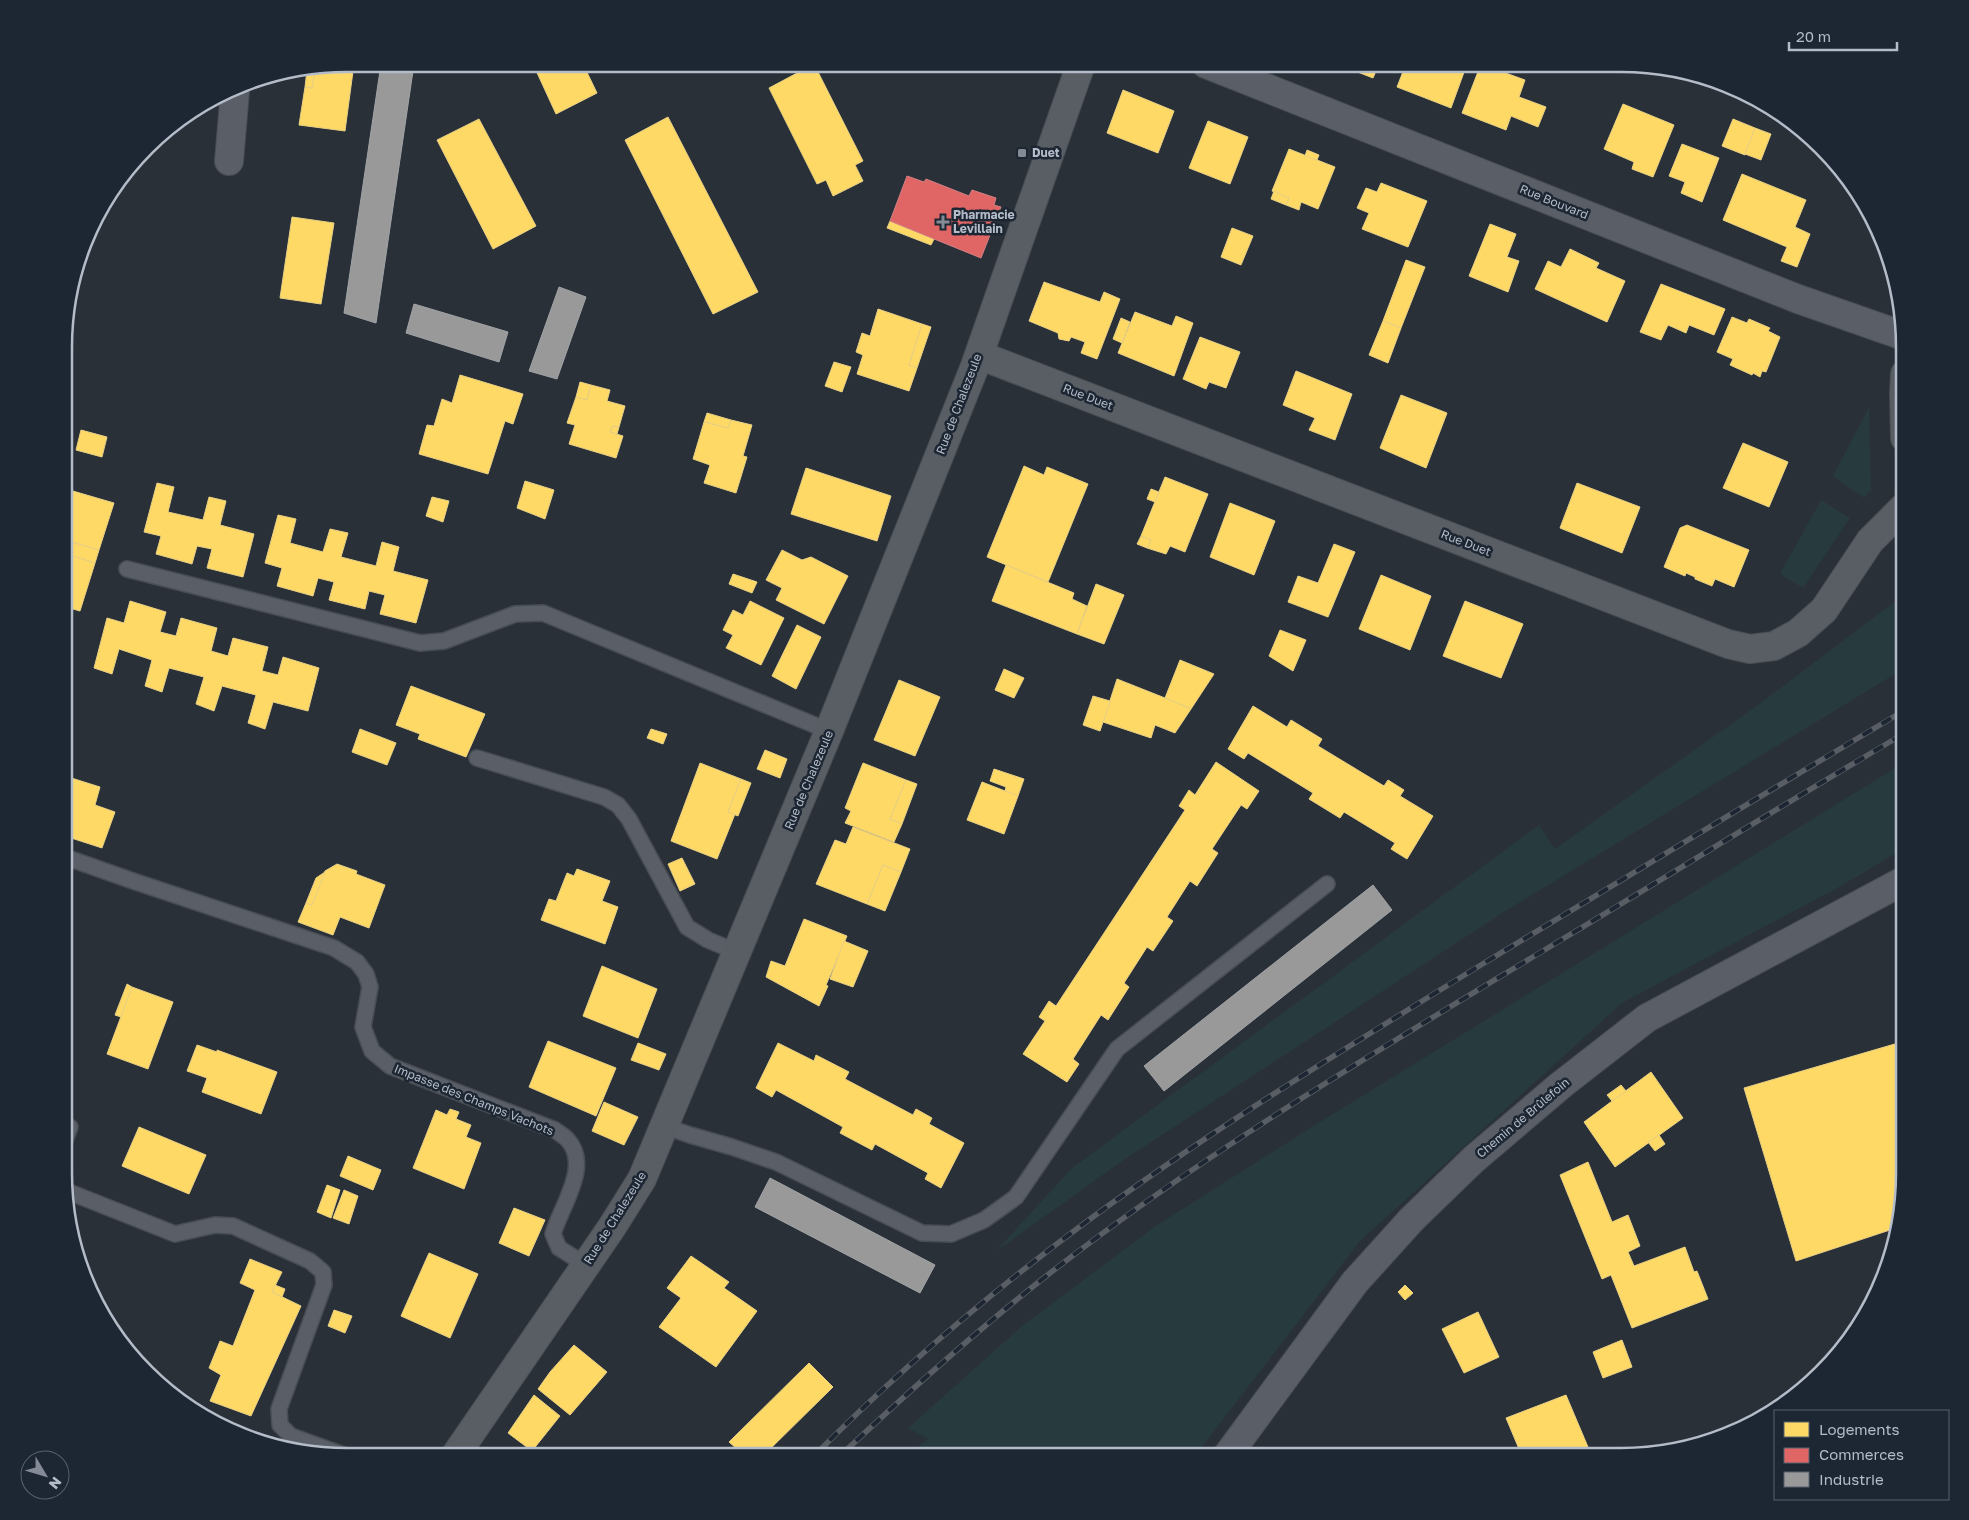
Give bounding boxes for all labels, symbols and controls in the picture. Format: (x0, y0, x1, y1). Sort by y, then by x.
scale bar (1789, 20, 1896, 52)
text: 20 m (1796, 27, 1831, 45)
place label: Duet (1032, 145, 1060, 160)
marker: Duet (1016, 147, 1028, 159)
street label: Rue Bouvard (1518, 181, 1591, 222)
place label: Pharmacie Levillain (953, 207, 1015, 236)
marker: Pharmacie Levillain (937, 216, 949, 228)
street label: Rue de Chalezeule (932, 351, 985, 456)
street label: Rue Duet (1061, 380, 1116, 413)
street label: Rue Duet (1439, 526, 1494, 559)
street label: Rue de Chalezeule (781, 728, 836, 832)
street label: Impasse des Champs Vachots (392, 1061, 556, 1139)
street label: Chemin de Brûlefoin (1473, 1074, 1572, 1161)
street label: Rue de Chalezeule (580, 1169, 649, 1267)
legend (1774, 1410, 1949, 1500)
text: Logements (1819, 1420, 1899, 1438)
text: Commerces (1819, 1445, 1904, 1463)
north arrow (20, 1450, 70, 1500)
text: Industrie (1819, 1470, 1884, 1488)
text: N (46, 1474, 66, 1493)

